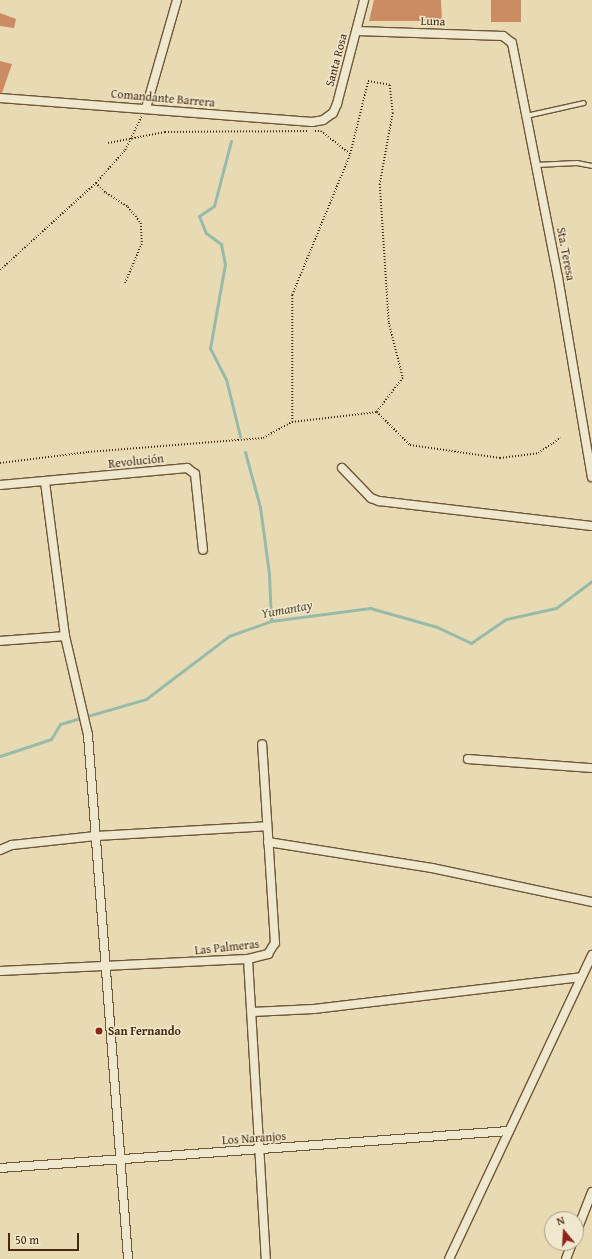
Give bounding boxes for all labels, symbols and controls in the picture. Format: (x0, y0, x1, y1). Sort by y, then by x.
street label: Luna (420, 13, 446, 29)
street label: Santa Rosa (322, 32, 350, 88)
street label: Comandante Barrera (110, 86, 216, 110)
street label: Sta. Teresa (554, 226, 578, 282)
street label: Revolución (107, 451, 165, 471)
water label: Yumantay (260, 598, 314, 622)
street label: Las Palmeras (194, 936, 260, 958)
place label: San Fernando (108, 1024, 181, 1038)
marker: San Fernando (93, 1025, 105, 1037)
street label: Los Naranjos (221, 1129, 287, 1147)
north arrow (544, 1211, 584, 1251)
text: N (555, 1212, 567, 1229)
scale bar (10, 1225, 81, 1251)
text: 50 m (15, 1231, 39, 1248)

